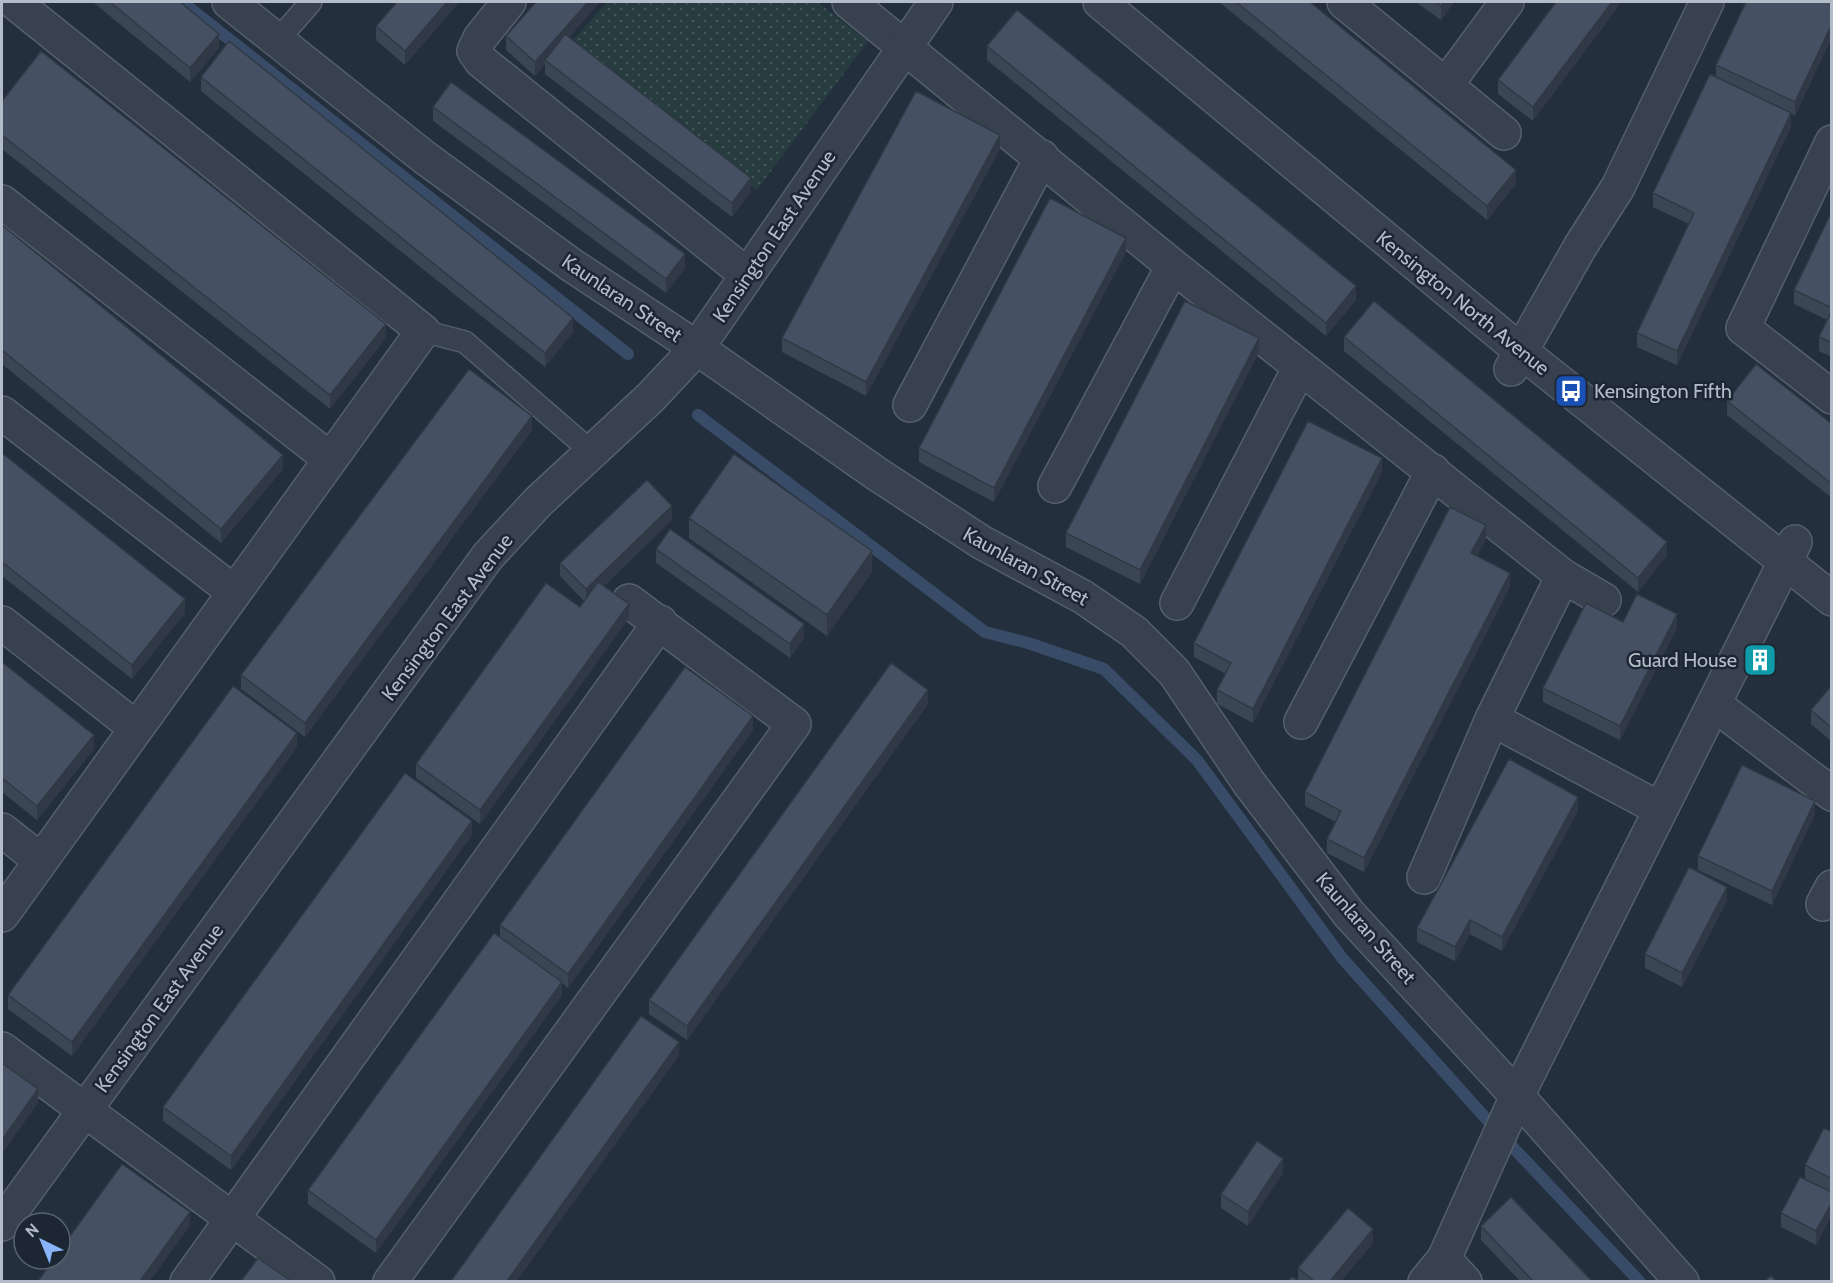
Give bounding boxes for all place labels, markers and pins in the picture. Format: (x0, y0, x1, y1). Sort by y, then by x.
bus stop icon: Kensington Fifth (1553, 373, 1589, 409)
place label: Kensington Fifth (1594, 379, 1732, 403)
building icon: Guard House (1742, 642, 1778, 678)
place label: Guard House (1628, 648, 1737, 672)

